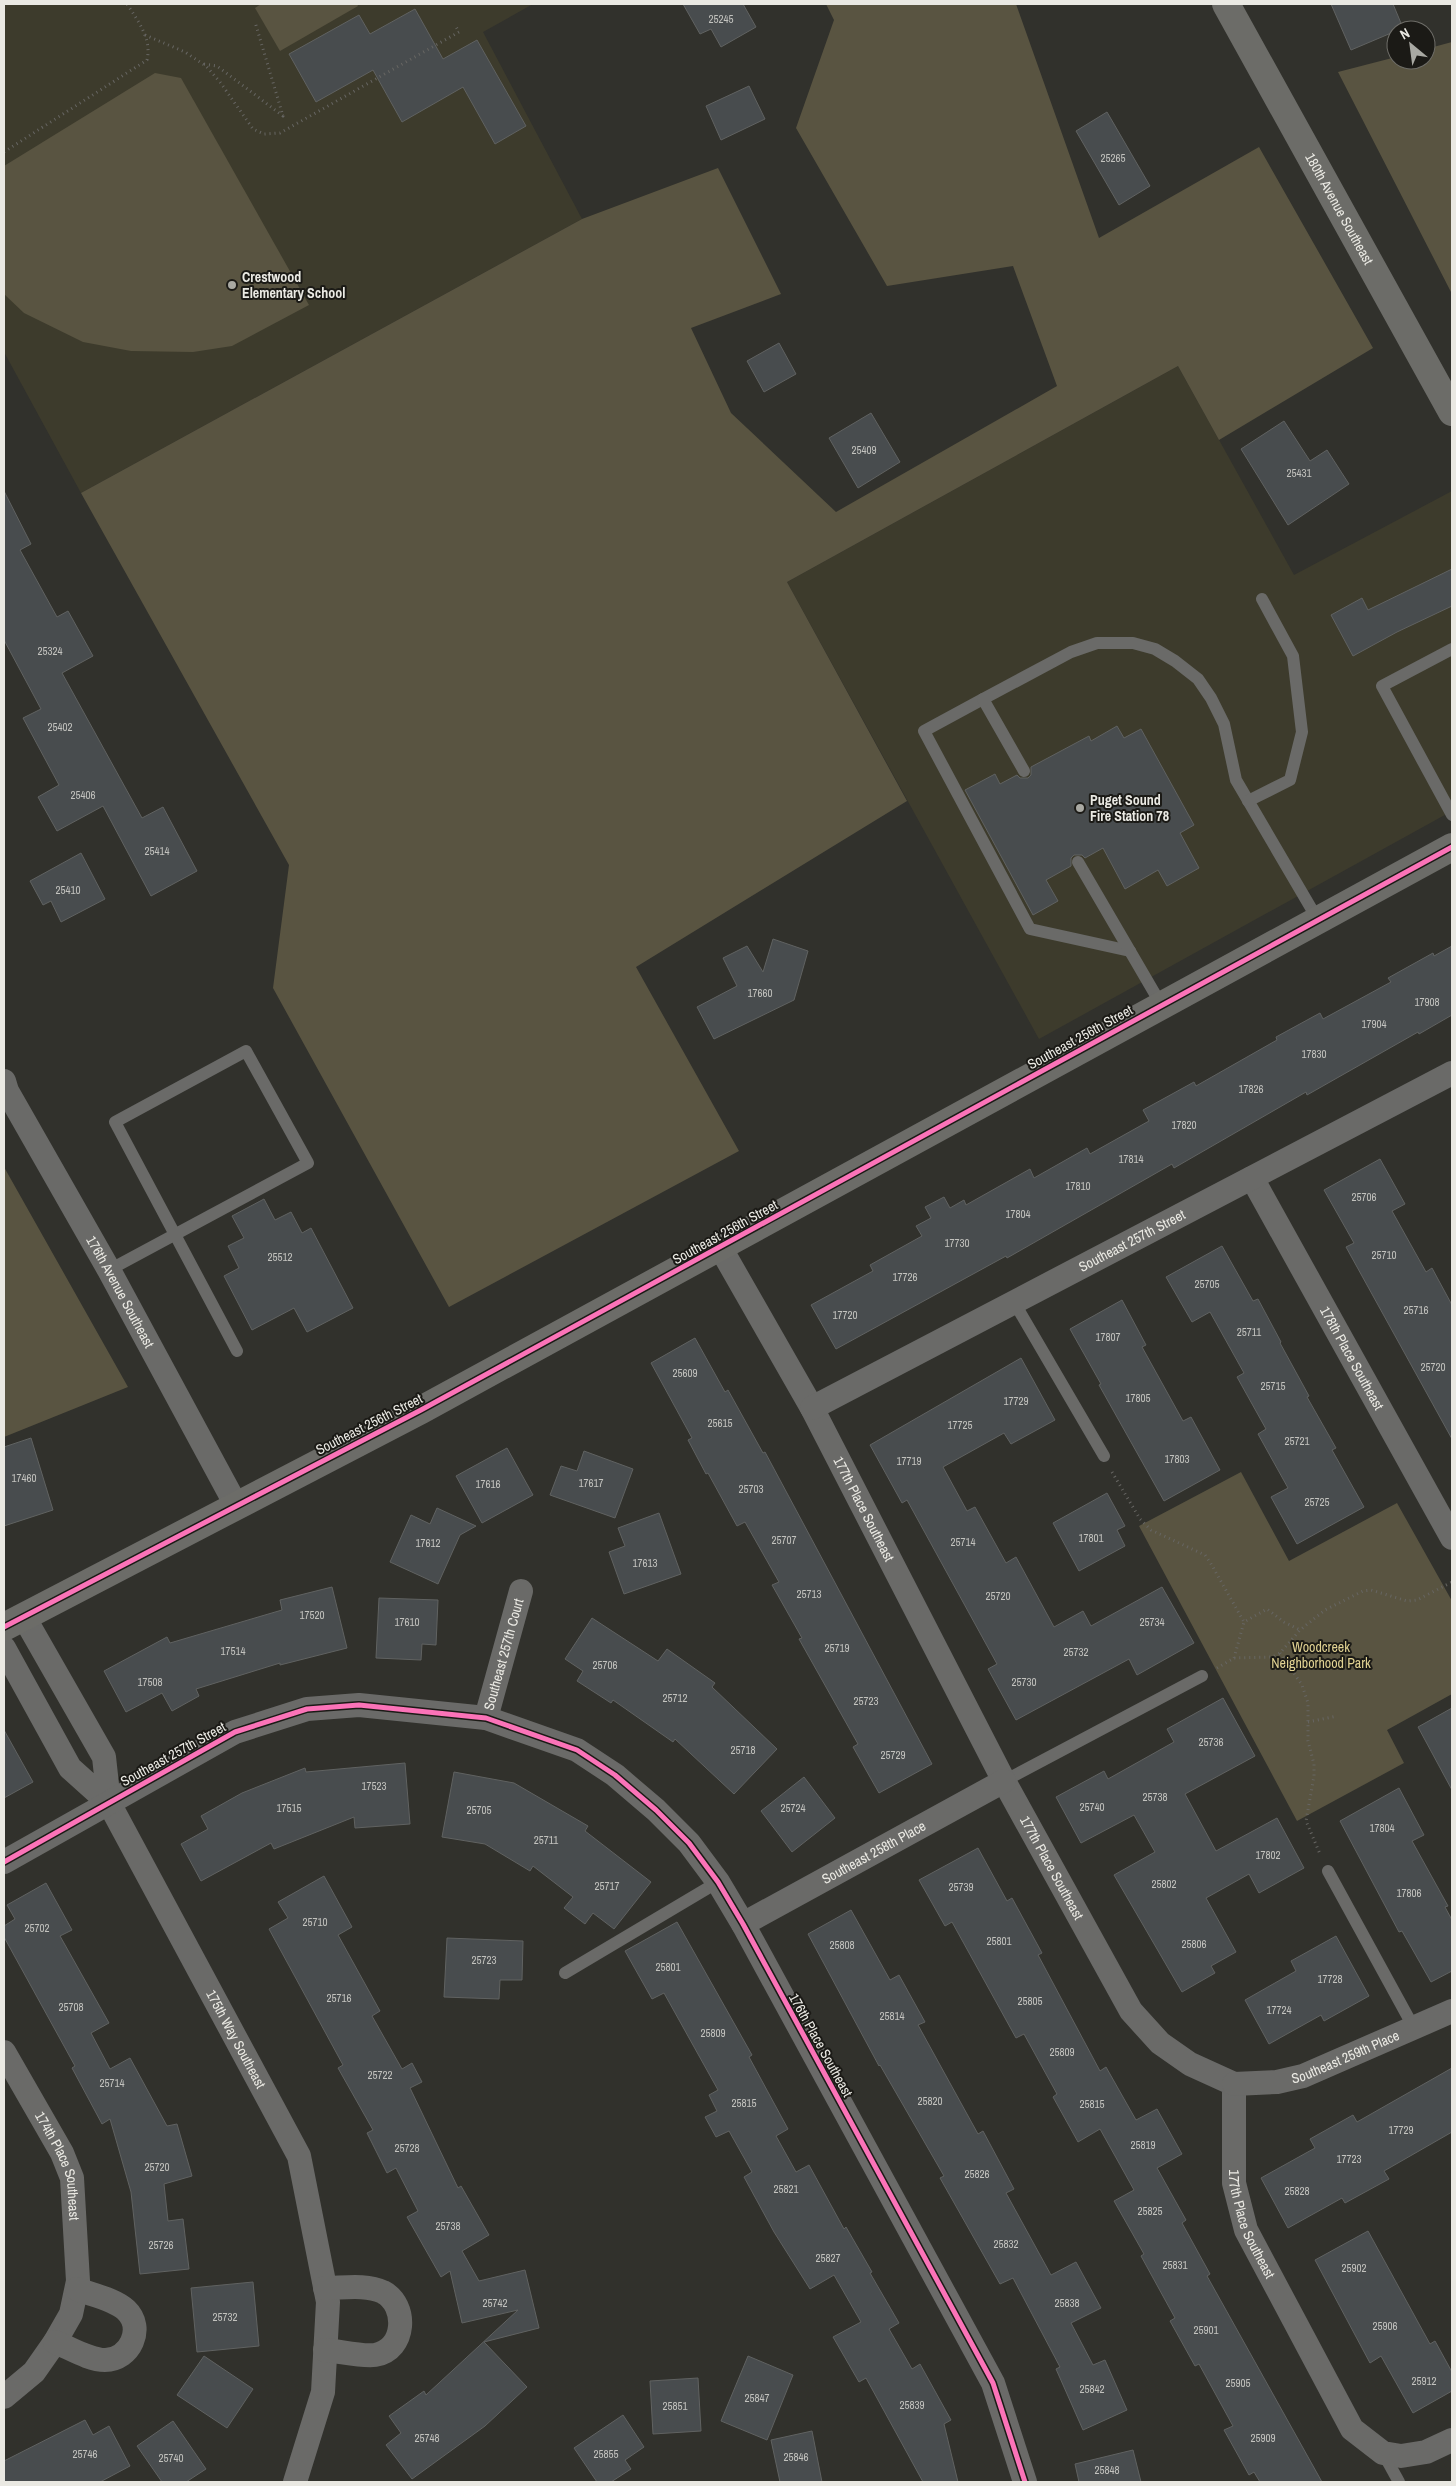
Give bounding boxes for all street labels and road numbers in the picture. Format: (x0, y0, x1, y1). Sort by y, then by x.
street label: 180th Avenue Southeast (1301, 150, 1378, 268)
street label: Southeast 256th Street (1024, 1001, 1136, 1073)
street label: Southeast 256th Street (669, 1196, 781, 1268)
street label: Southeast 257th Street (1076, 1205, 1188, 1276)
street label: 176th Avenue Southeast (82, 1233, 158, 1351)
street label: 178th Place Southeast (1316, 1303, 1388, 1413)
street label: Southeast 256th Street (313, 1389, 425, 1459)
street label: 177th Place Southeast (829, 1453, 898, 1565)
street label: Southeast 257th Court (480, 1597, 527, 1712)
street label: Southeast 257th Street (117, 1718, 229, 1790)
street label: 177th Place Southeast (1016, 1813, 1088, 1923)
street label: Southeast 258th Place (819, 1817, 929, 1888)
street label: 175th Way Southeast (202, 1987, 270, 2091)
street label: 176th Place Southeast (785, 1990, 857, 2100)
street label: Southeast 259th Place (1290, 2026, 1402, 2087)
street label: 174th Place Southeast (31, 2108, 83, 2221)
street label: 177th Place Southeast (1225, 2169, 1279, 2281)

